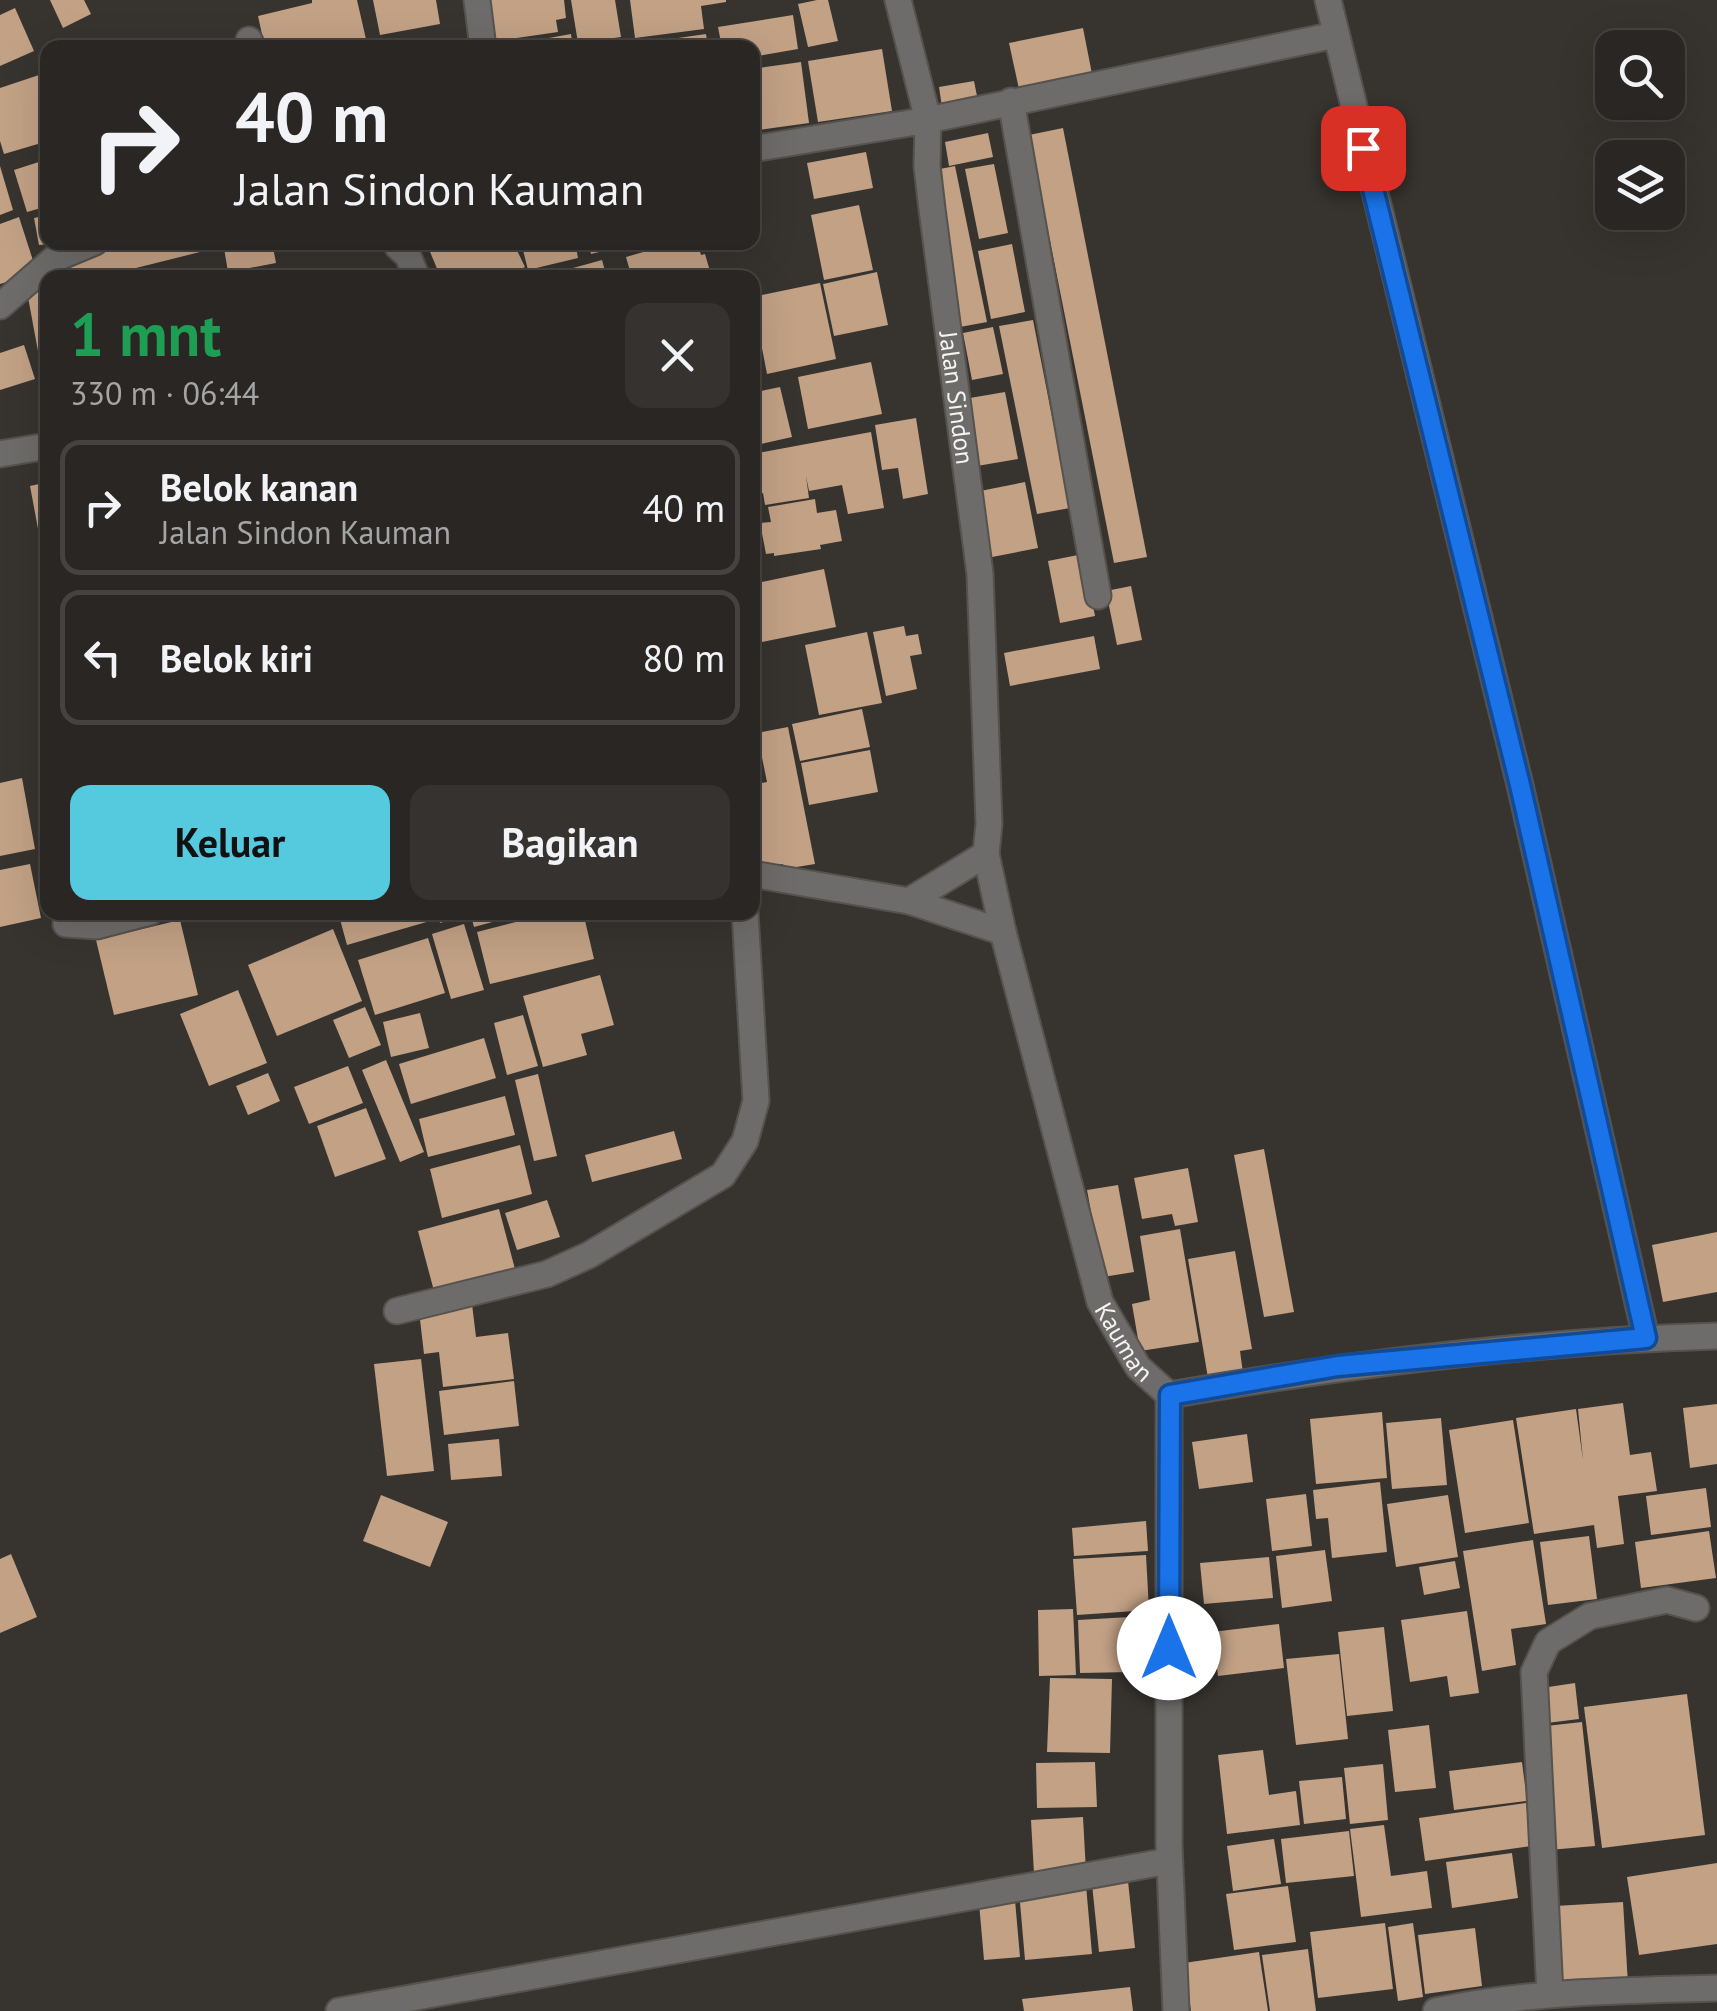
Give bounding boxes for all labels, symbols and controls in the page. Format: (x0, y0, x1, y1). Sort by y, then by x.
map controls (1595, 30, 1685, 230)
button: search (1595, 30, 1685, 120)
text: 40 m (235, 71, 388, 161)
icon: right (70, 80, 200, 210)
pin (1321, 106, 1406, 191)
icon: arrive (1336, 121, 1391, 176)
button: layers (1595, 140, 1685, 230)
text: Jalan Sindon Kauman (235, 159, 644, 217)
text: 1 mnt (70, 295, 221, 373)
button: close (625, 303, 730, 408)
street label: Jalan Sindon (932, 328, 981, 466)
text: 330 m · 06:44 (70, 372, 259, 414)
text: Belok kanan (160, 462, 358, 511)
icon: right (75, 480, 130, 535)
text: 40 m (643, 483, 725, 532)
text: Jalan Sindon Kauman (160, 511, 451, 553)
icon: left (75, 630, 130, 685)
text: Belok kiri (160, 633, 313, 682)
text: 80 m (643, 633, 725, 682)
button: Keluar (70, 785, 390, 900)
button: Bagikan (410, 785, 730, 900)
street label: Kauman (1088, 1297, 1160, 1389)
position arrow (1117, 1596, 1221, 1700)

